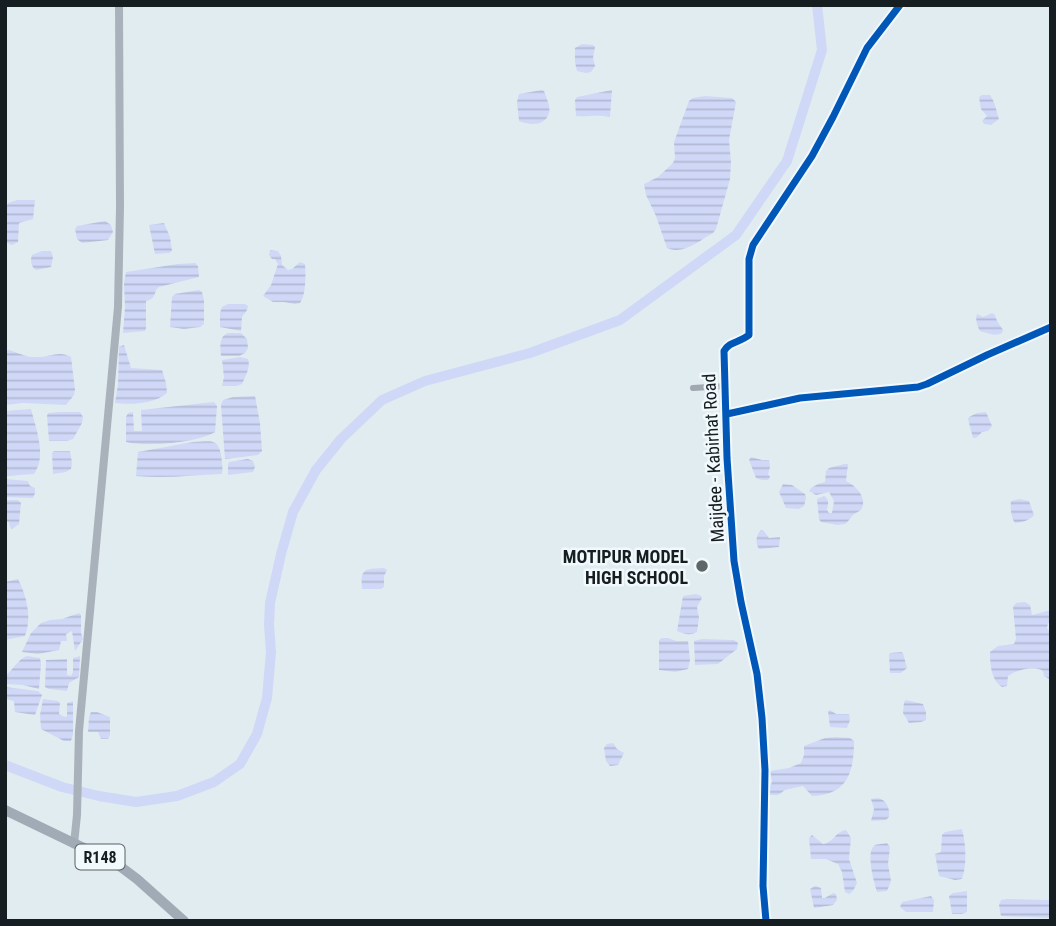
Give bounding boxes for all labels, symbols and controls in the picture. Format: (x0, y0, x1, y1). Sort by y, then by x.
street label: Maijdee - Kabirhat Road (698, 373, 728, 543)
place label: MOTIPUR MODEL HIGH SCHOOL (563, 546, 688, 588)
marker: MOTIPUR MODEL HIGH SCHOOL (694, 558, 710, 574)
road number: R148 (76, 844, 124, 870)

